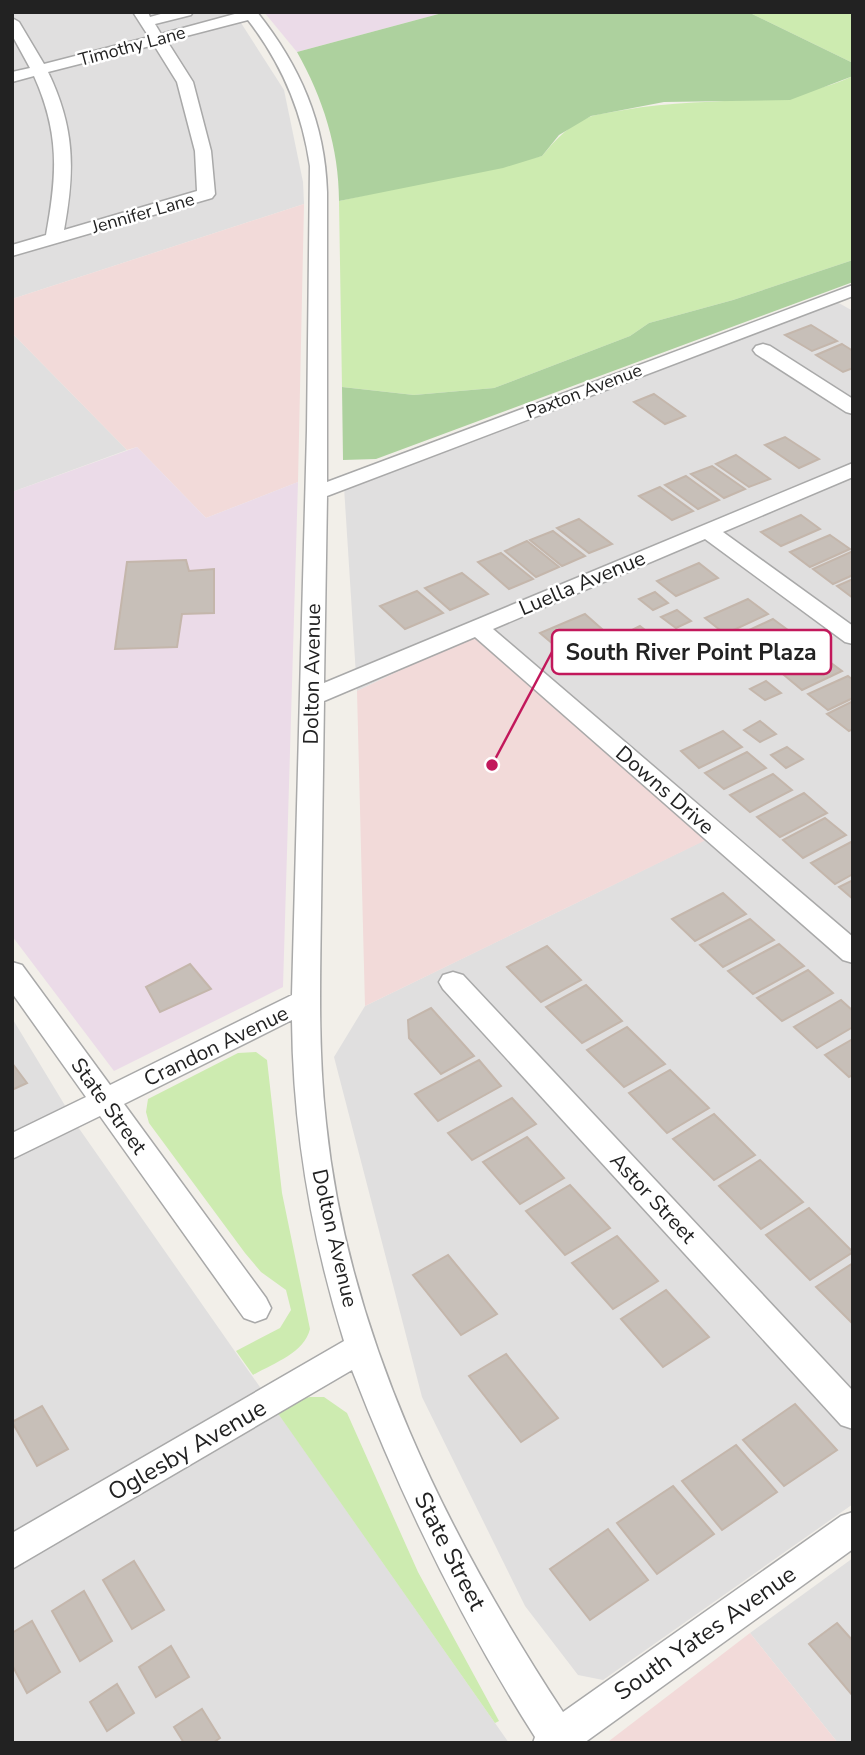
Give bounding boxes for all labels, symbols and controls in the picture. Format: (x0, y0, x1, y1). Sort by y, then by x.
street label: Timothy Lane (76, 20, 188, 72)
street label: Jennifer Lane (88, 187, 197, 239)
street label: Paxton Avenue (523, 358, 645, 424)
street label: Luella Avenue (515, 544, 649, 622)
street label: Dolton Avenue (297, 603, 327, 745)
callout: South River Point Plaza (552, 630, 831, 674)
text: South River Point Plaza (565, 637, 817, 668)
street label: Downs Drive (610, 739, 720, 841)
street label: Crandon Avenue (139, 999, 293, 1093)
street label: State Street (65, 1052, 154, 1160)
street label: Astor Street (604, 1147, 703, 1250)
street label: Dolton Avenue (305, 1166, 365, 1310)
street label: Oglesby Avenue (102, 1392, 272, 1508)
street label: State Street (407, 1486, 494, 1616)
street label: South Yates Avenue (608, 1558, 802, 1708)

